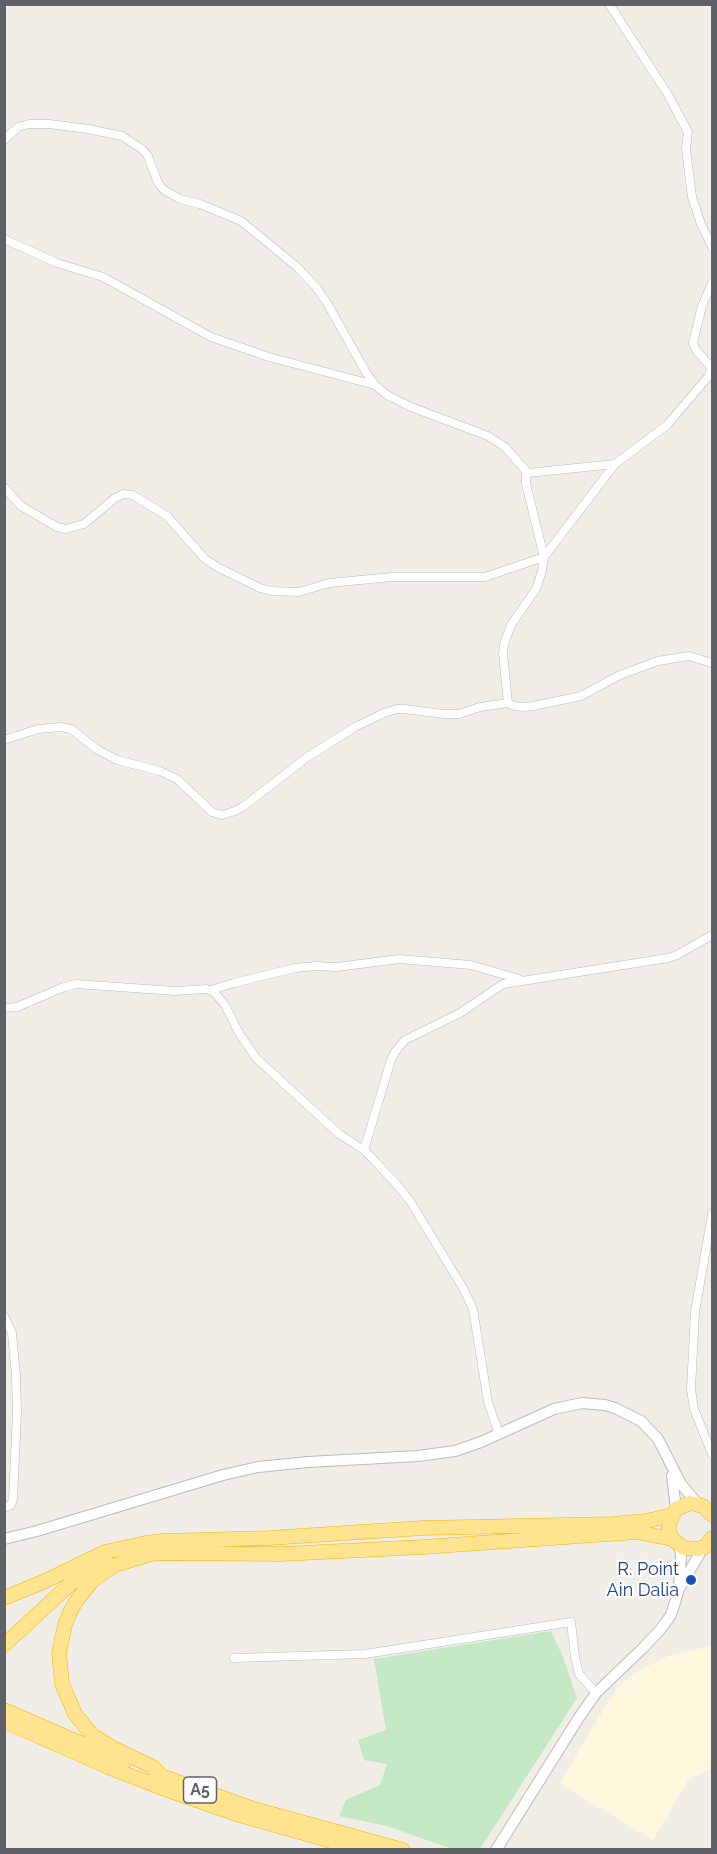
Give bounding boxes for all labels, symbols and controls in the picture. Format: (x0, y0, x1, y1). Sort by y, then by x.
place label: R. Point Ain Dalia (607, 1559, 679, 1602)
marker: R. Point Ain Dalia (684, 1573, 698, 1587)
road number: A5 (184, 1777, 216, 1803)

